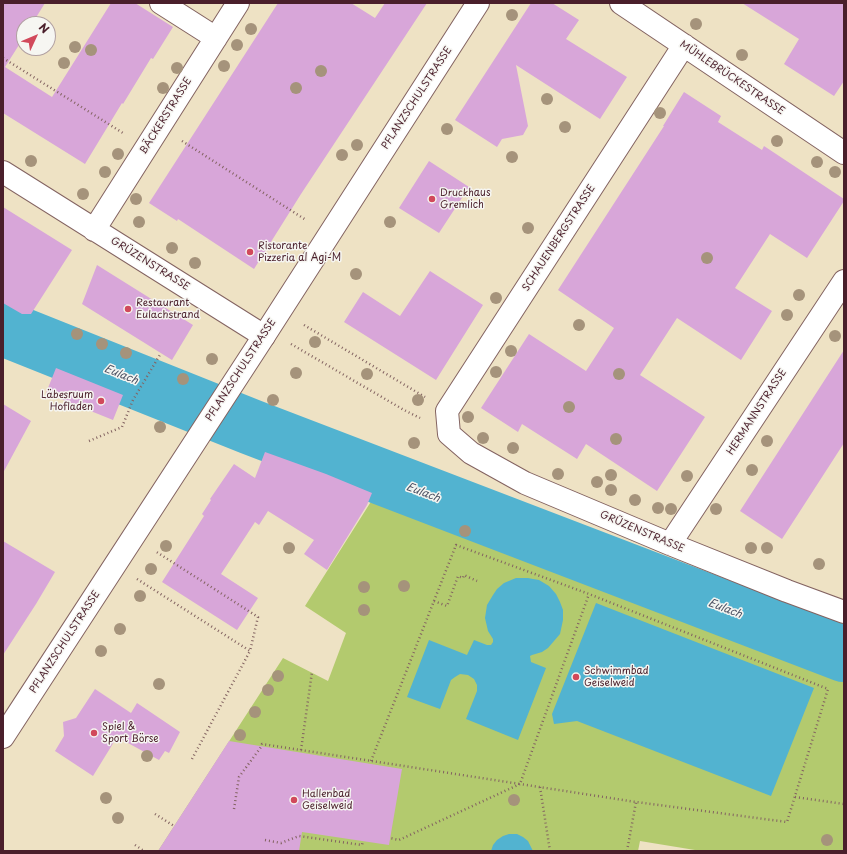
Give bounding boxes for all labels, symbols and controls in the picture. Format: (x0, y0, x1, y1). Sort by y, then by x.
north arrow (16, 16, 56, 56)
text: N (35, 19, 53, 37)
street label: MÜHLEBRÜCKESTRASSE (677, 38, 787, 118)
street label: PFLANZSCHULSTRASSE (379, 44, 455, 152)
street label: BÄCKERSTRASSE (138, 76, 194, 156)
street label: SCHAUENBERGSTRASSE (520, 183, 598, 293)
place label: Druckhaus Gremlich (440, 187, 490, 210)
marker: Druckhaus Gremlich (427, 194, 437, 204)
street label: GRÜZENSTRASSE (108, 235, 192, 293)
place label: Ristorante Pizzeria al Agi-M (258, 240, 341, 264)
marker: Ristorante Pizzeria al Agi-M (245, 247, 255, 257)
place label: Restaurant Eulachstrand (136, 297, 200, 320)
marker: Restaurant Eulachstrand (123, 304, 133, 314)
street label: PFLANZSCHULSTRASSE (203, 316, 279, 424)
water label: Eulach (102, 362, 140, 388)
street label: HERMANNSTRASSE (725, 367, 789, 457)
place label: Läbesruum Hofladen (41, 389, 93, 412)
marker: Läbesruum Hofladen (96, 396, 106, 406)
water label: Eulach (404, 481, 442, 505)
street label: GRÜZENSTRASSE (598, 509, 686, 555)
street label: PFLANZSCHULSTRASSE (27, 588, 103, 696)
water label: Eulach (706, 597, 744, 621)
place label: Schwimmbad Geiselweid (584, 665, 648, 688)
marker: Schwimmbad Geiselweid (571, 672, 581, 682)
place label: Spiel & Sport Börse (102, 721, 159, 744)
marker: Spiel & Sport Börse (89, 728, 99, 738)
place label: Hallenbad Geiselweid (302, 788, 352, 812)
marker: Hallenbad Geiselweid (289, 795, 299, 805)

